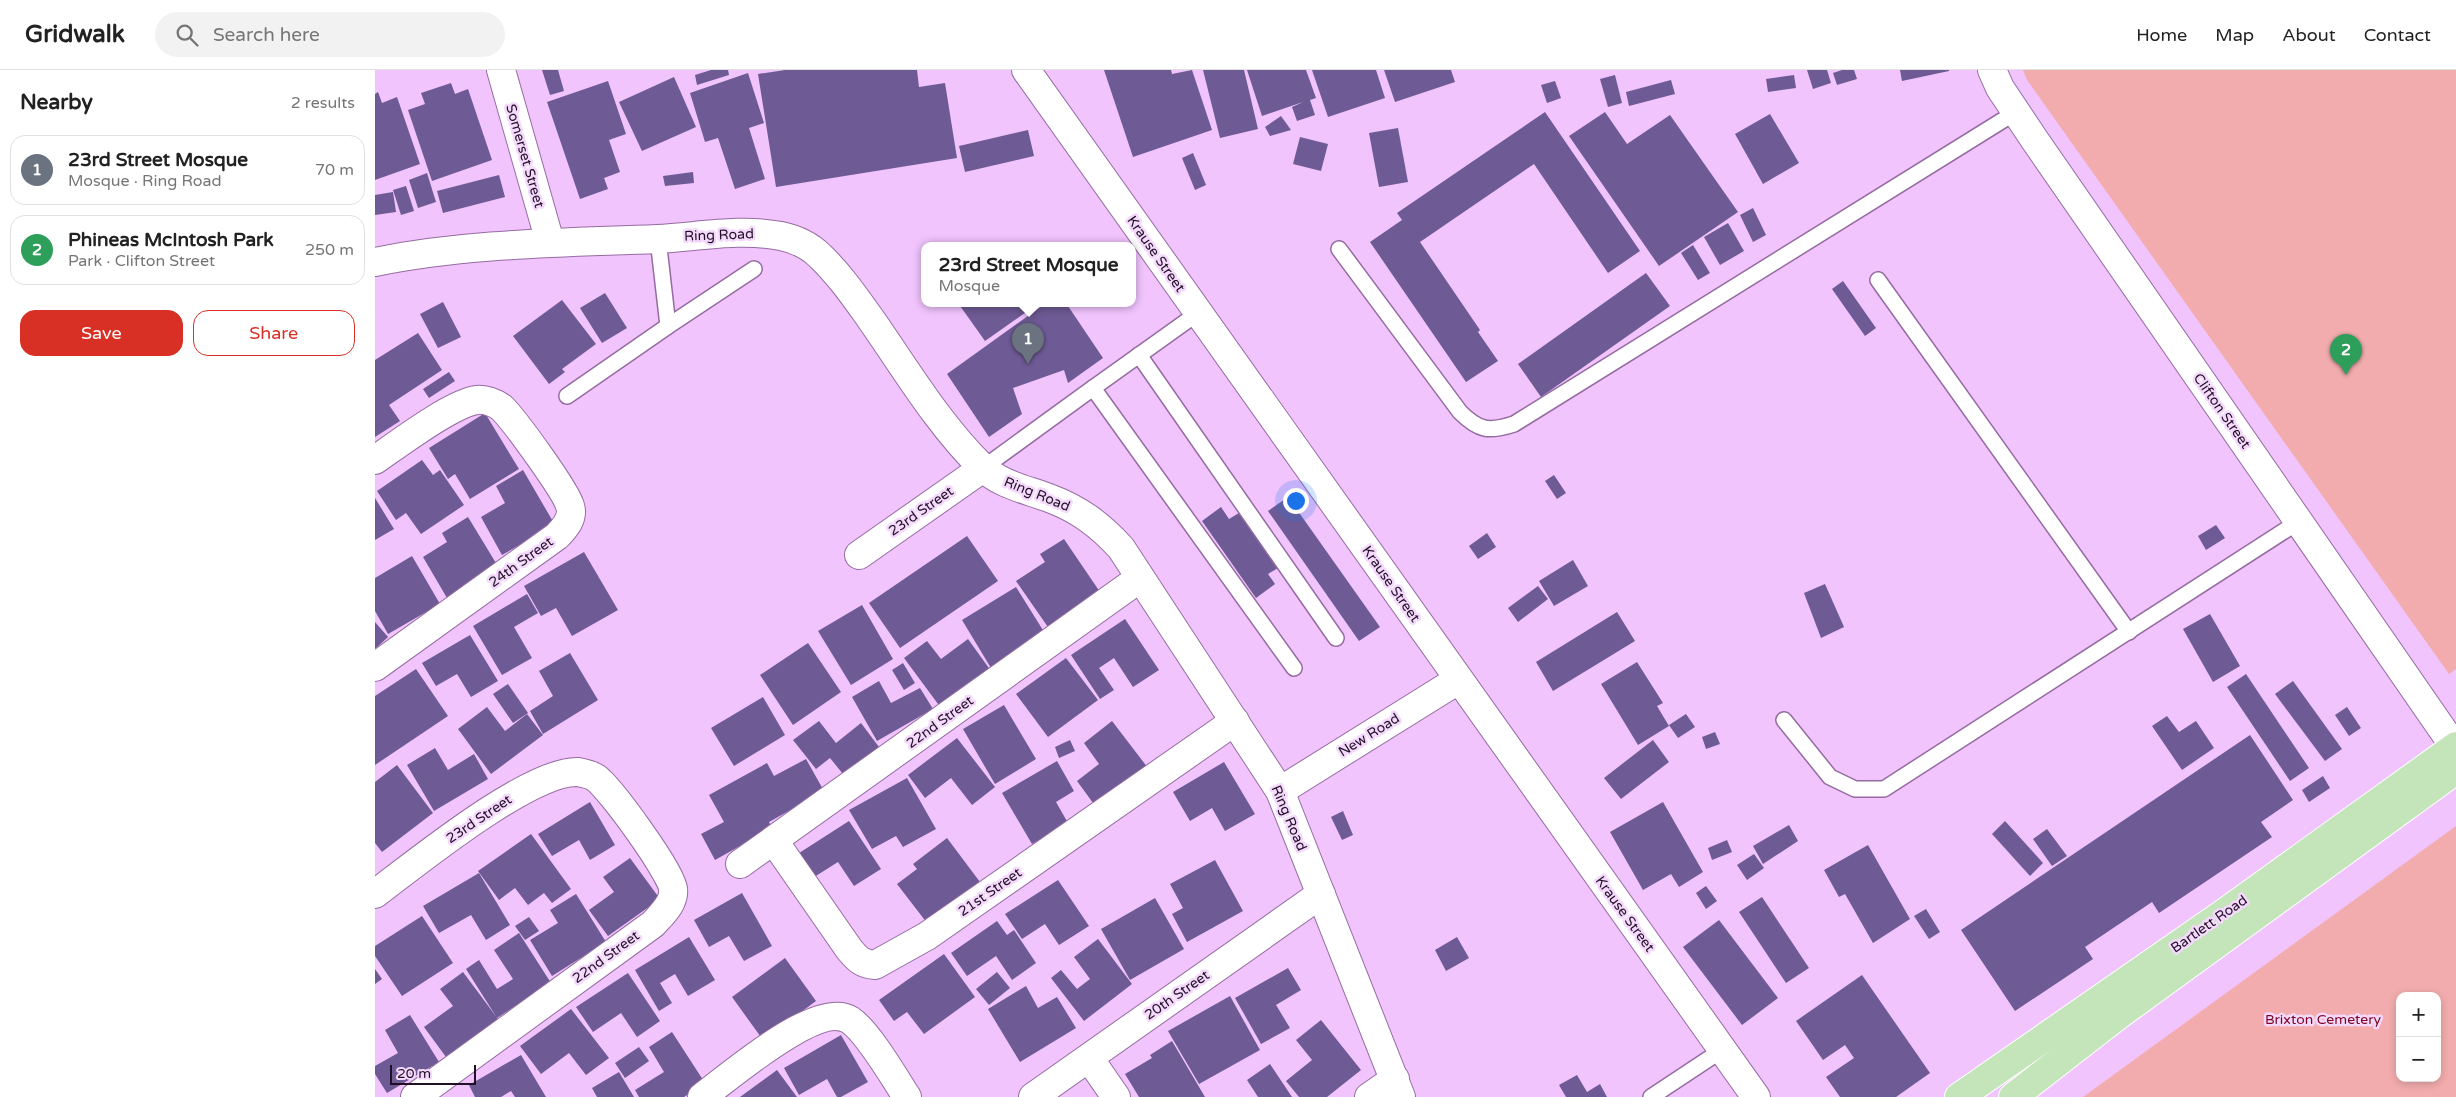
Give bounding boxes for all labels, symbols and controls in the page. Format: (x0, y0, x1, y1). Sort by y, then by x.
search box (155, 12, 505, 57)
text: Gridwalk (25, 20, 125, 49)
icon: search (173, 21, 201, 49)
text: Search here (213, 24, 320, 46)
text: Home (2136, 24, 2187, 46)
text: Map (2215, 24, 2254, 46)
text: About (2282, 24, 2336, 46)
text: Contact (2364, 24, 2431, 46)
text: Nearby (20, 90, 93, 115)
text: 2 results (291, 93, 355, 113)
street label: Somerset Street (502, 102, 548, 210)
text: 23rd Street Mosque (68, 149, 248, 171)
text: 1 (32, 160, 42, 180)
text: 70 m (315, 160, 354, 180)
text: Mosque · Ring Road (68, 171, 222, 191)
street label: Krause Street (1123, 213, 1189, 296)
street label: Ring Road (684, 225, 754, 245)
text: Phineas McIntosh Park (68, 229, 274, 251)
text: 2 (32, 240, 42, 260)
text: 250 m (305, 240, 354, 260)
popup (921, 242, 1136, 307)
text: Park · Clifton Street (68, 251, 215, 271)
text: 23rd Street Mosque (938, 254, 1119, 276)
text: Mosque (938, 276, 1000, 296)
button: Save (20, 310, 183, 356)
button: Share (193, 310, 355, 356)
pin: 1 (1012, 323, 1044, 364)
pin: 2 (2330, 334, 2362, 375)
street label: Clifton Street (2190, 370, 2255, 452)
street label: Ring Road (1002, 473, 1072, 515)
street label: 23rd Street (885, 482, 957, 540)
your location (1283, 488, 1309, 514)
street label: 24th Street (486, 533, 557, 591)
street label: Krause Street (1358, 543, 1424, 626)
street label: 22nd Street (903, 692, 977, 752)
street label: New Road (1335, 710, 1403, 760)
street label: Ring Road (1268, 783, 1310, 853)
street label: 23rd Street (443, 791, 515, 847)
street label: 21st Street (955, 864, 1025, 920)
street label: Krause Street (1592, 873, 1659, 956)
street label: Bartlett Road (2168, 891, 2250, 957)
street label: 22nd Street (569, 927, 643, 987)
street label: 20th Street (1141, 966, 1213, 1024)
map controls (2396, 992, 2441, 1082)
button: + (2396, 992, 2441, 1037)
park label: Brixton Cemetery (2265, 1011, 2382, 1028)
button: − (2396, 1037, 2441, 1082)
scale bar (390, 1062, 476, 1085)
text: 20 m (397, 1065, 431, 1082)

